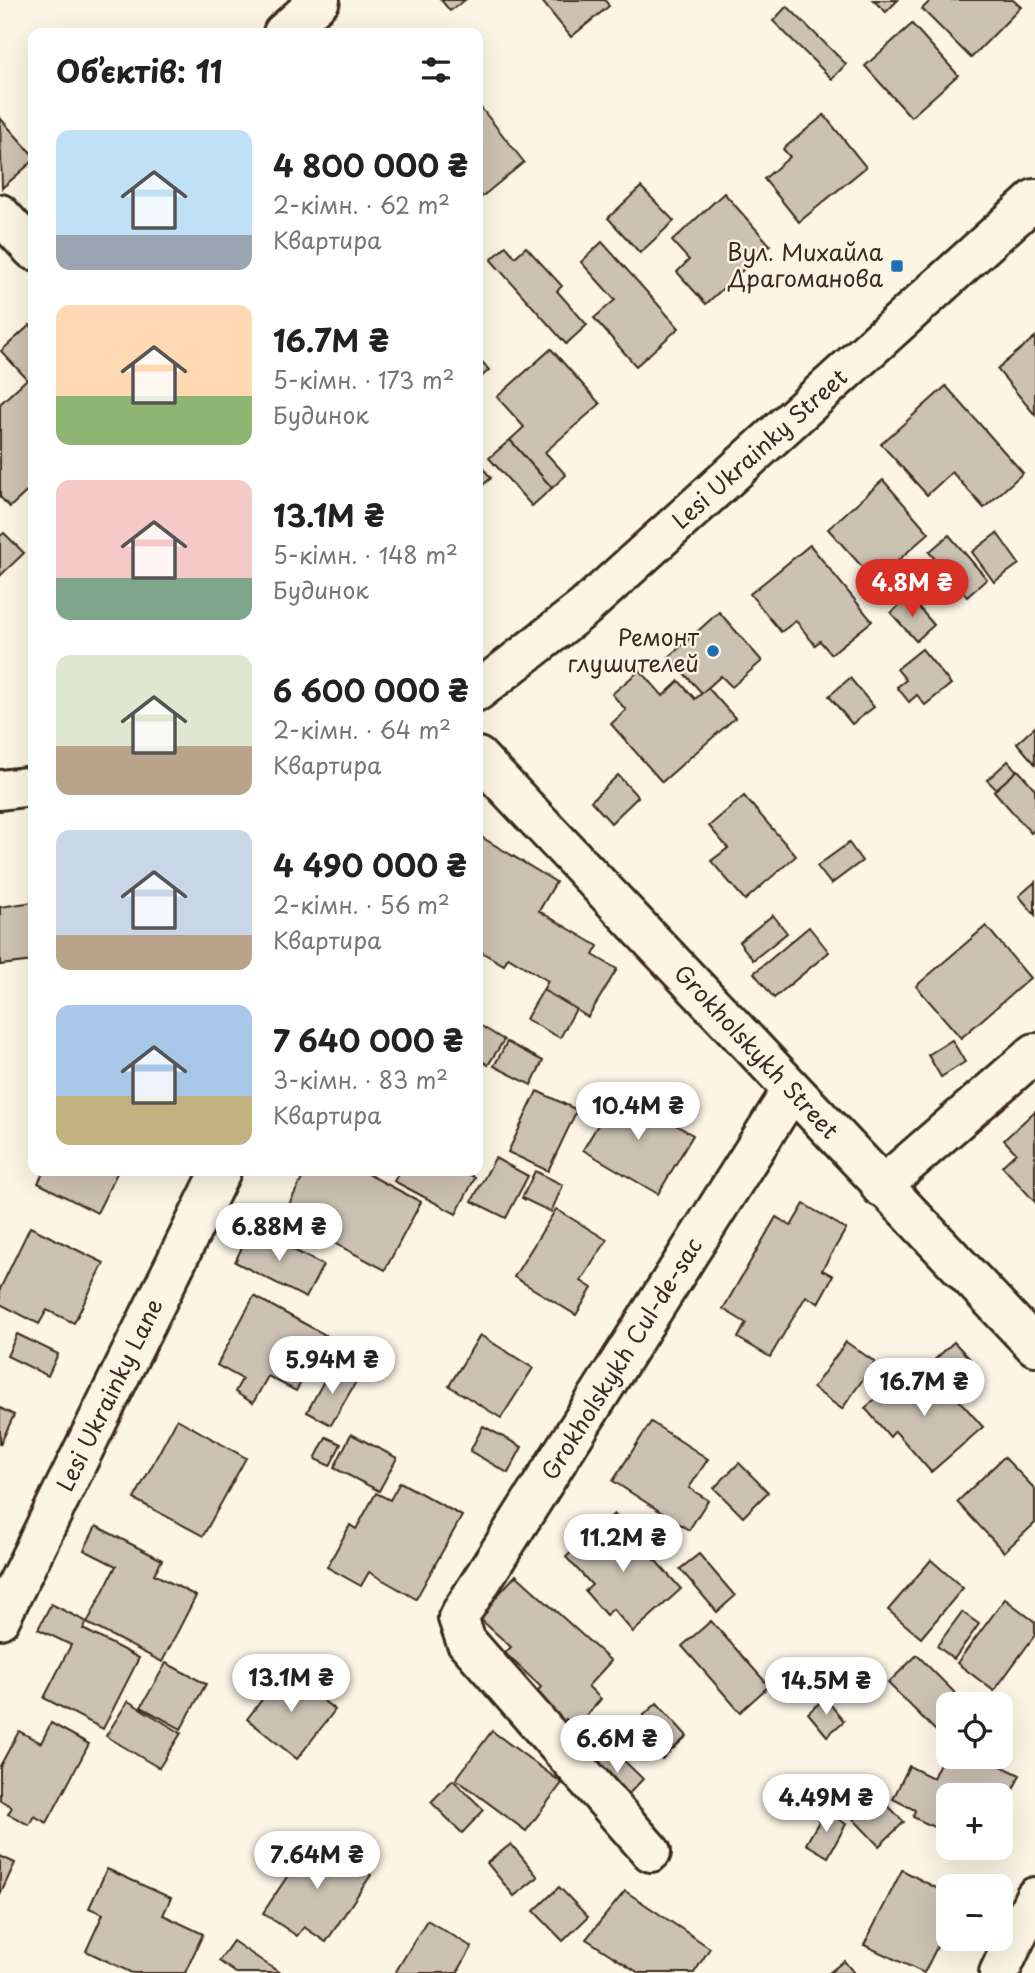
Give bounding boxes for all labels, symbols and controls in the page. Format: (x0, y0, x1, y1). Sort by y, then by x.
text: Об’єктів: 11 (56, 48, 223, 93)
icon: filters (417, 51, 455, 89)
text: 4 800 000 ₴ (273, 142, 468, 187)
icon: home (112, 158, 196, 242)
text: 2-кімн. · 62 m² (273, 187, 450, 222)
text: Квартира (273, 222, 381, 257)
place label: Вул. Михайла Драгоманова (727, 234, 884, 295)
marker: Вул. Михайла Драгоманова (889, 258, 905, 274)
text: 16.7M ₴ (273, 317, 389, 362)
icon: home (112, 333, 196, 417)
street label: Lesi Ukrainky Street (663, 359, 855, 536)
text: 5-кімн. · 173 m² (273, 362, 455, 397)
text: Будинок (273, 397, 369, 432)
text: 13.1M ₴ (273, 492, 385, 537)
icon: home (112, 508, 196, 592)
text: 5-кімн. · 148 m² (273, 537, 458, 572)
pin: 4.8M ₴ (855, 560, 969, 619)
text: 4.8M ₴ (872, 564, 952, 599)
text: Будинок (273, 572, 369, 607)
place label: Ремонт глушителей (567, 619, 700, 680)
marker: Ремонт глушителей (705, 643, 721, 659)
text: 6 600 000 ₴ (273, 667, 469, 712)
icon: home (112, 683, 196, 767)
text: 2-кімн. · 64 m² (273, 712, 451, 747)
text: Квартира (273, 747, 381, 782)
text: 4 490 000 ₴ (273, 842, 467, 887)
icon: home (112, 858, 196, 942)
text: 2-кімн. · 56 m² (273, 887, 450, 922)
text: Квартира (273, 922, 381, 957)
street label: Grokholskykh Street (667, 956, 848, 1146)
text: 7 640 000 ₴ (273, 1017, 463, 1062)
icon: home (112, 1033, 196, 1117)
text: 3-кімн. · 83 m² (273, 1062, 448, 1097)
pin: 10.4M ₴ (573, 1082, 703, 1142)
text: 10.4M ₴ (592, 1087, 684, 1122)
text: Квартира (273, 1097, 381, 1132)
pin: 6.88M ₴ (214, 1204, 344, 1263)
text: 6.88M ₴ (232, 1208, 326, 1243)
street label: Grokholskykh Сul-de-sac (532, 1230, 710, 1486)
street label: Lesi Ukrainky Lane (47, 1292, 171, 1497)
pin: 5.94M ₴ (267, 1336, 397, 1396)
text: 5.94M ₴ (285, 1341, 379, 1376)
pin: 16.7M ₴ (859, 1358, 989, 1418)
text: 16.7M ₴ (880, 1363, 968, 1398)
pin: 11.2M ₴ (558, 1514, 688, 1574)
text: 11.2M ₴ (580, 1519, 666, 1554)
pin: 13.1M ₴ (226, 1654, 356, 1714)
pin: 14.5M ₴ (761, 1658, 891, 1717)
text: 13.1M ₴ (248, 1659, 334, 1694)
text: 14.5M ₴ (781, 1662, 871, 1697)
map controls (936, 1692, 1013, 1951)
button: locate (936, 1692, 1013, 1769)
pin: 6.6M ₴ (560, 1716, 674, 1775)
text: 6.6M ₴ (576, 1720, 658, 1755)
pin: 4.49M ₴ (761, 1774, 891, 1834)
text: 4.49M ₴ (779, 1779, 873, 1814)
button: + (936, 1783, 1013, 1860)
pin: 7.64M ₴ (252, 1832, 382, 1891)
text: 7.64M ₴ (270, 1836, 364, 1871)
button: − (936, 1874, 1013, 1951)

